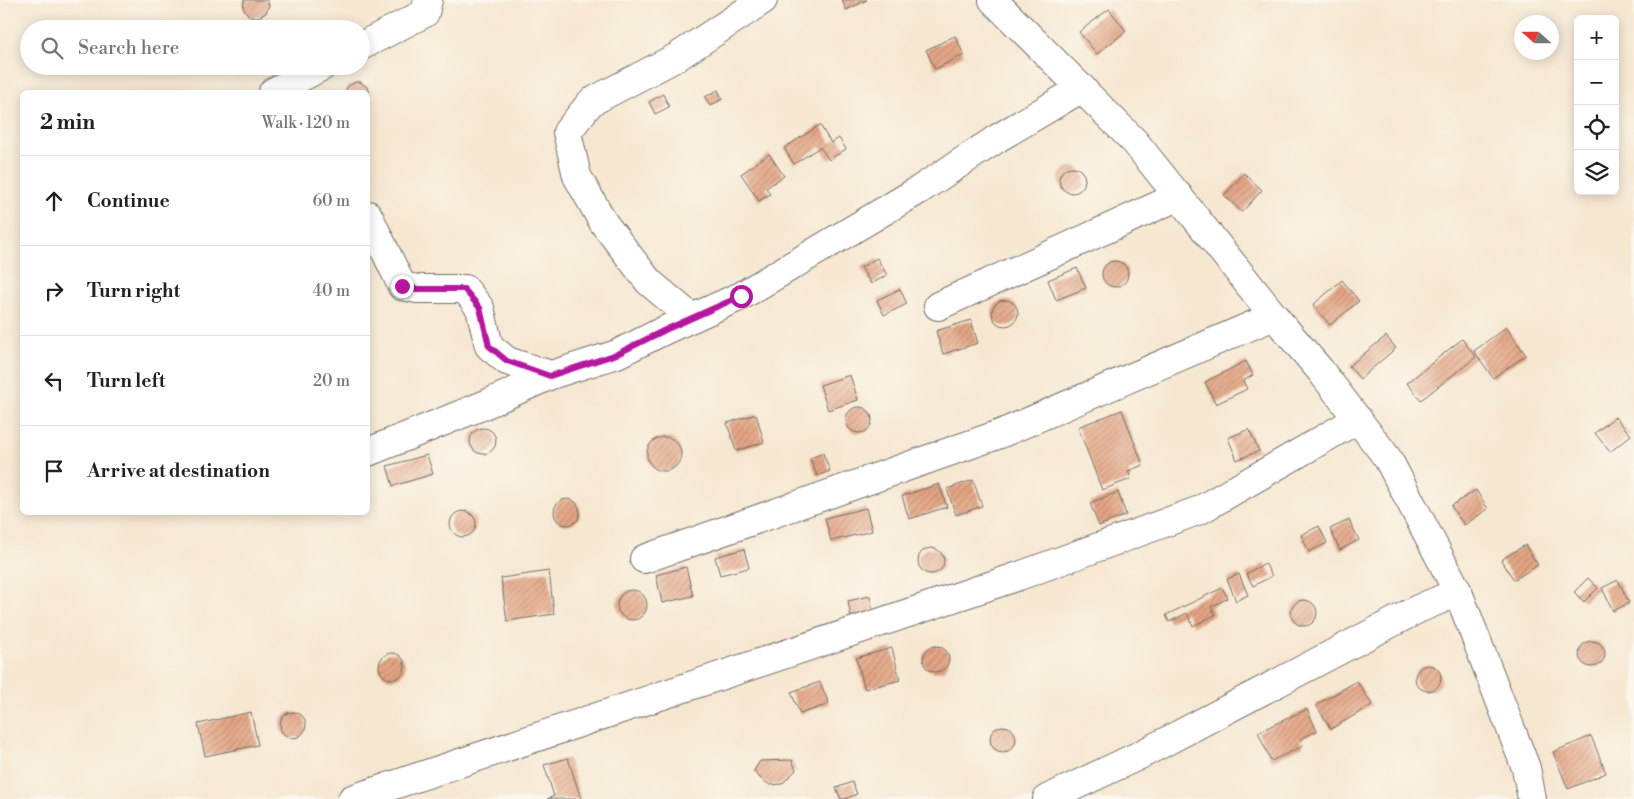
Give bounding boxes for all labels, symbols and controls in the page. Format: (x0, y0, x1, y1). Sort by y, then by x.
north arrow (1514, 15, 1559, 60)
map controls (1574, 15, 1619, 195)
button: + (1574, 15, 1619, 60)
search box (20, 20, 370, 75)
icon: search (38, 34, 66, 62)
text: Search here (78, 36, 179, 60)
button: − (1574, 60, 1619, 105)
button: locate (1574, 105, 1619, 150)
text: 2 min (40, 110, 95, 136)
text: Walk · 120 m (262, 113, 350, 133)
button: layers (1574, 150, 1619, 195)
icon: ahead (40, 187, 68, 215)
text: Continue (87, 189, 170, 213)
text: 60 m (312, 191, 350, 211)
route end (391, 275, 414, 298)
icon: right (40, 277, 68, 305)
text: Turn right (87, 279, 180, 303)
text: 40 m (313, 281, 350, 301)
route start (730, 285, 753, 308)
icon: left (40, 367, 68, 395)
text: Turn left (87, 369, 166, 393)
text: 20 m (313, 371, 350, 391)
icon: arrive (40, 457, 68, 485)
text: Arrive at destination (87, 459, 270, 483)

